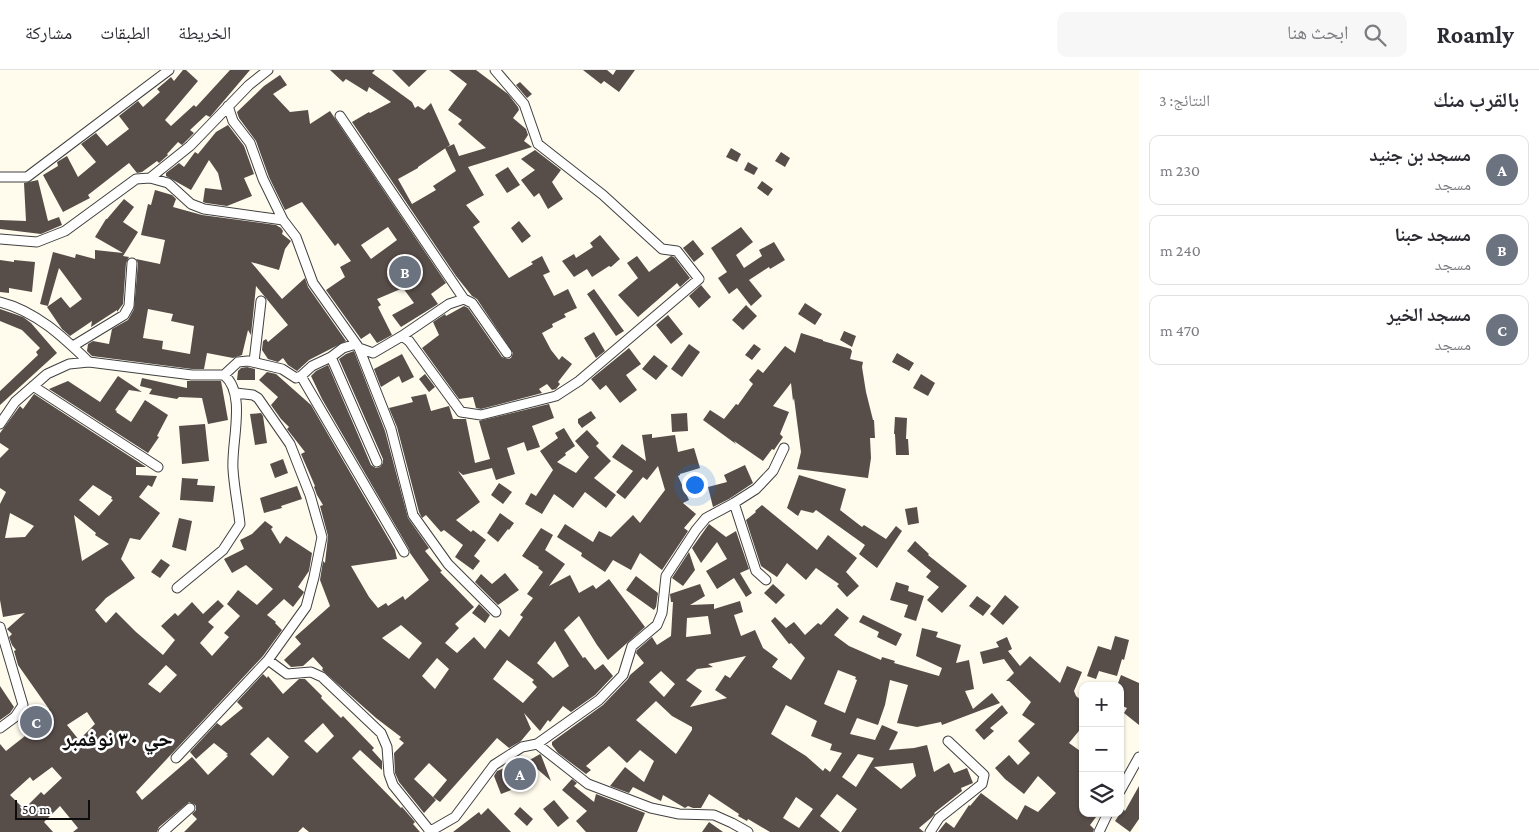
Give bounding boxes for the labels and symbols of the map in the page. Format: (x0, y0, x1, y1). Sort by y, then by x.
pin: B (389, 253, 421, 291)
your location (682, 472, 708, 498)
pin: C (20, 703, 52, 741)
district label: حي ۳۰ نوفمبر (62, 726, 173, 755)
pin: A (504, 755, 536, 793)
scale bar (15, 797, 90, 820)

